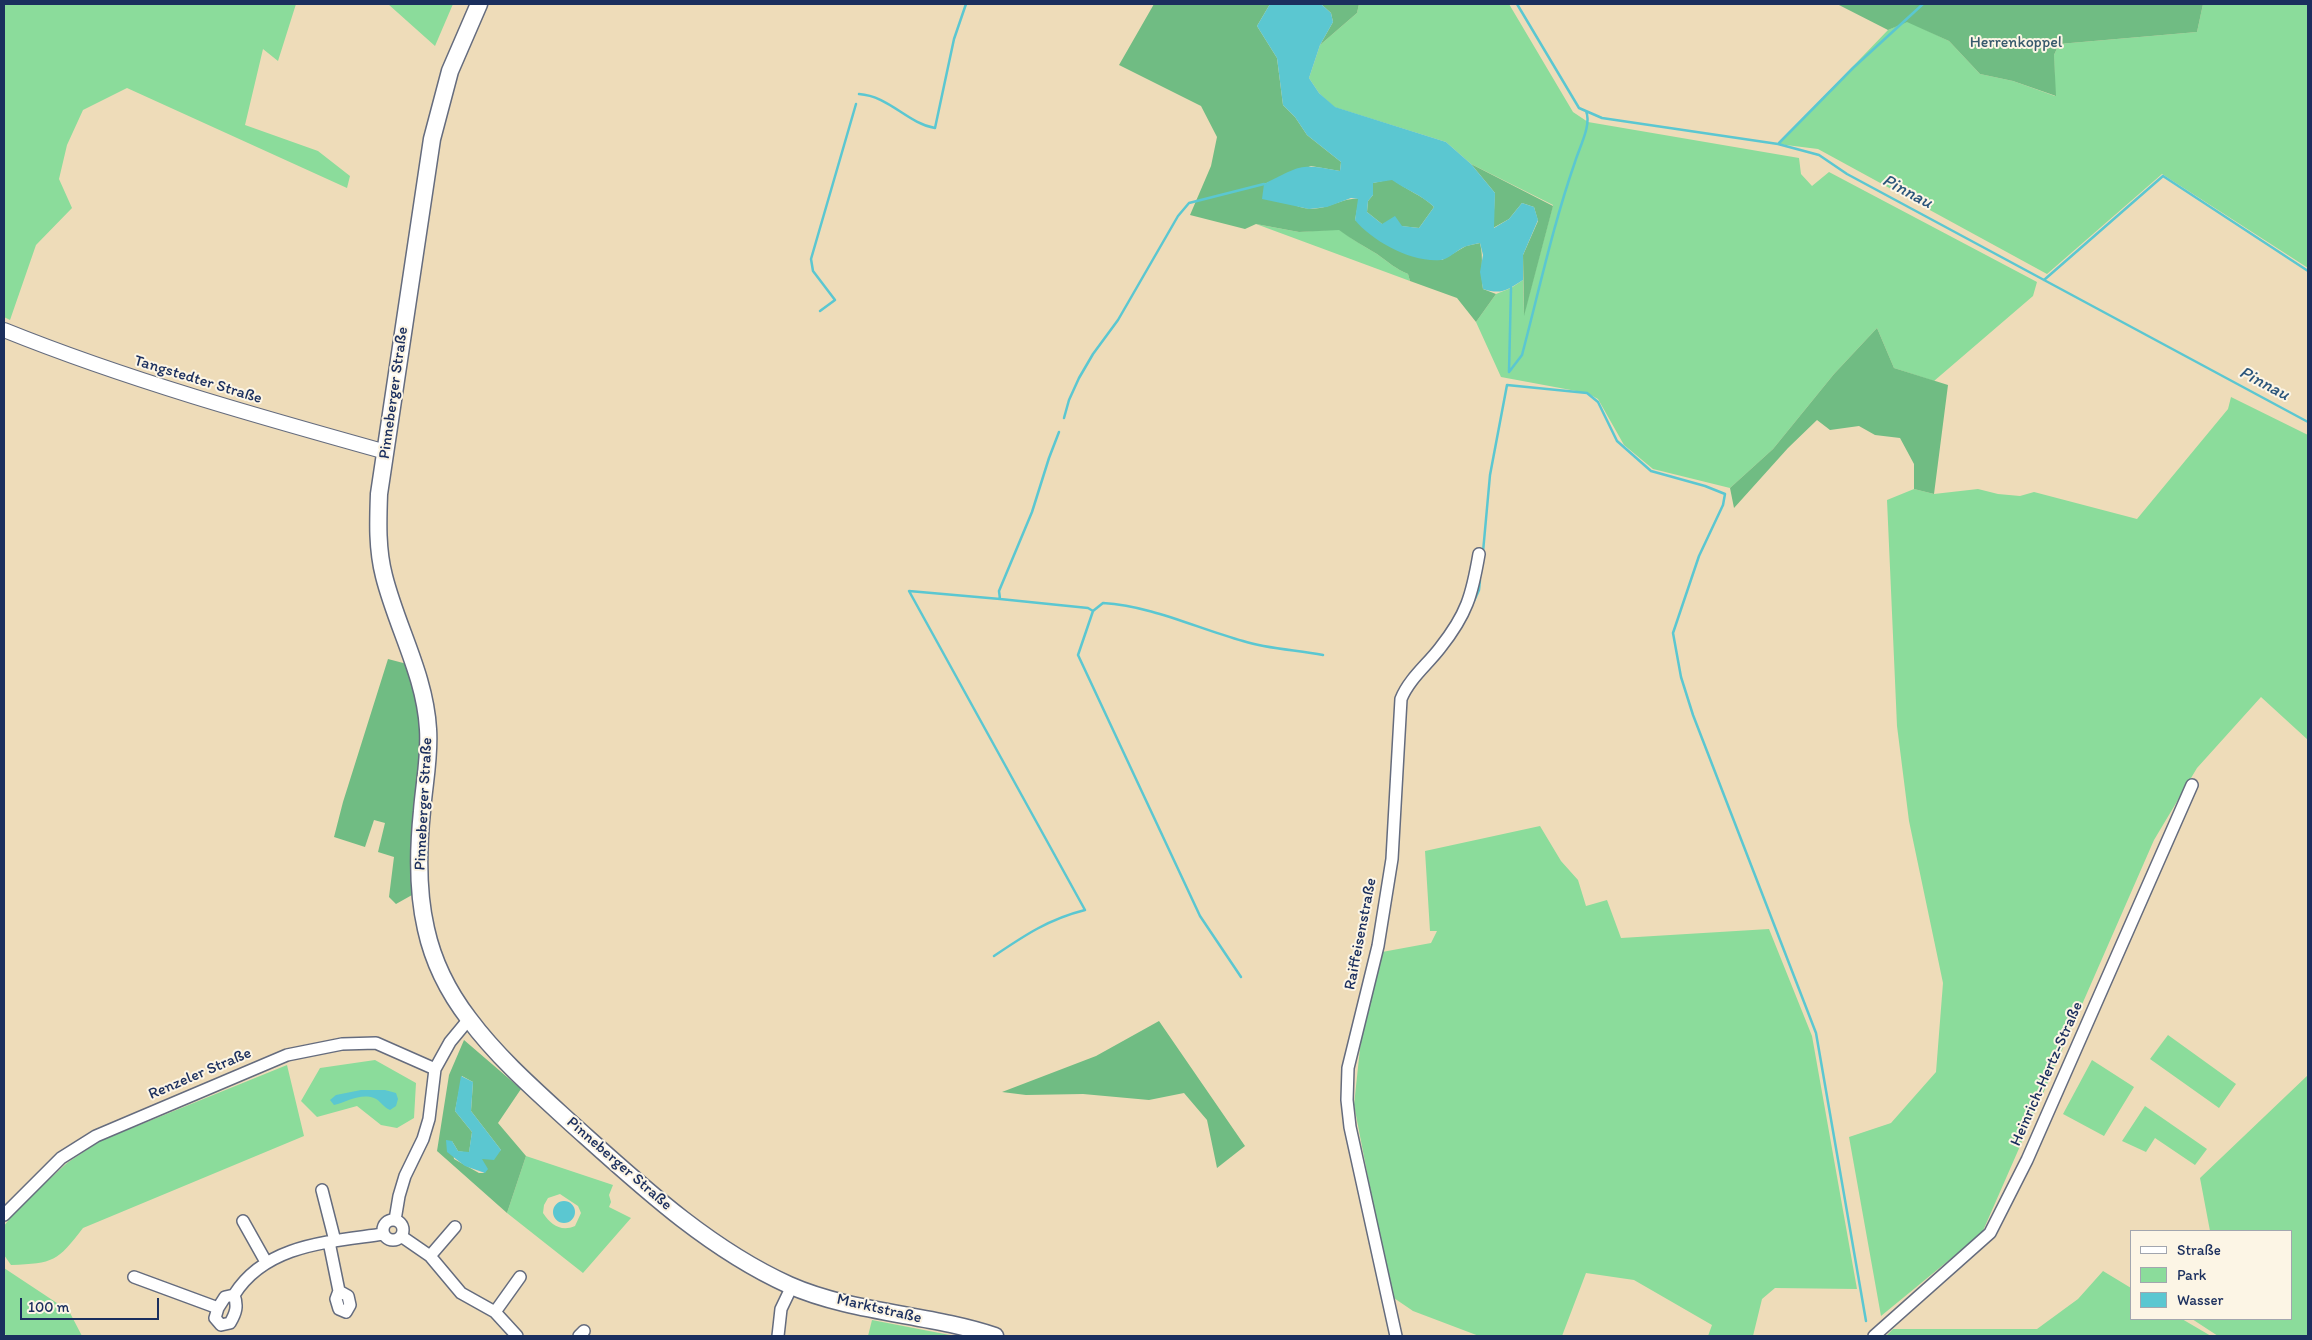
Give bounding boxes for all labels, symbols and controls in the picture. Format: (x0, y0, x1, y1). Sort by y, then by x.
park label: Herrenkoppel (1970, 33, 2062, 53)
water label: Pinnau (1878, 170, 1936, 214)
street label: Pinneberger Straße (375, 326, 413, 460)
street label: Tangstedter Straße (132, 351, 264, 409)
water label: Pinnau (2235, 362, 2293, 406)
street label: Pinneberger Straße (411, 737, 437, 871)
street label: Raiffeisenstraße (1341, 876, 1381, 992)
street label: Heinrich-Hertz-Straße (2006, 999, 2088, 1149)
street label: Renzeler Straße (146, 1044, 254, 1104)
street label: Pinneberger Straße (562, 1113, 676, 1215)
legend (2130, 1230, 2292, 1320)
text: Straße (2177, 1241, 2221, 1259)
text: Park (2177, 1266, 2207, 1284)
scale bar (22, 1288, 161, 1320)
street label: Marktstraße (835, 1290, 923, 1328)
text: Wasser (2177, 1291, 2224, 1309)
text: 100 m (28, 1298, 69, 1316)

